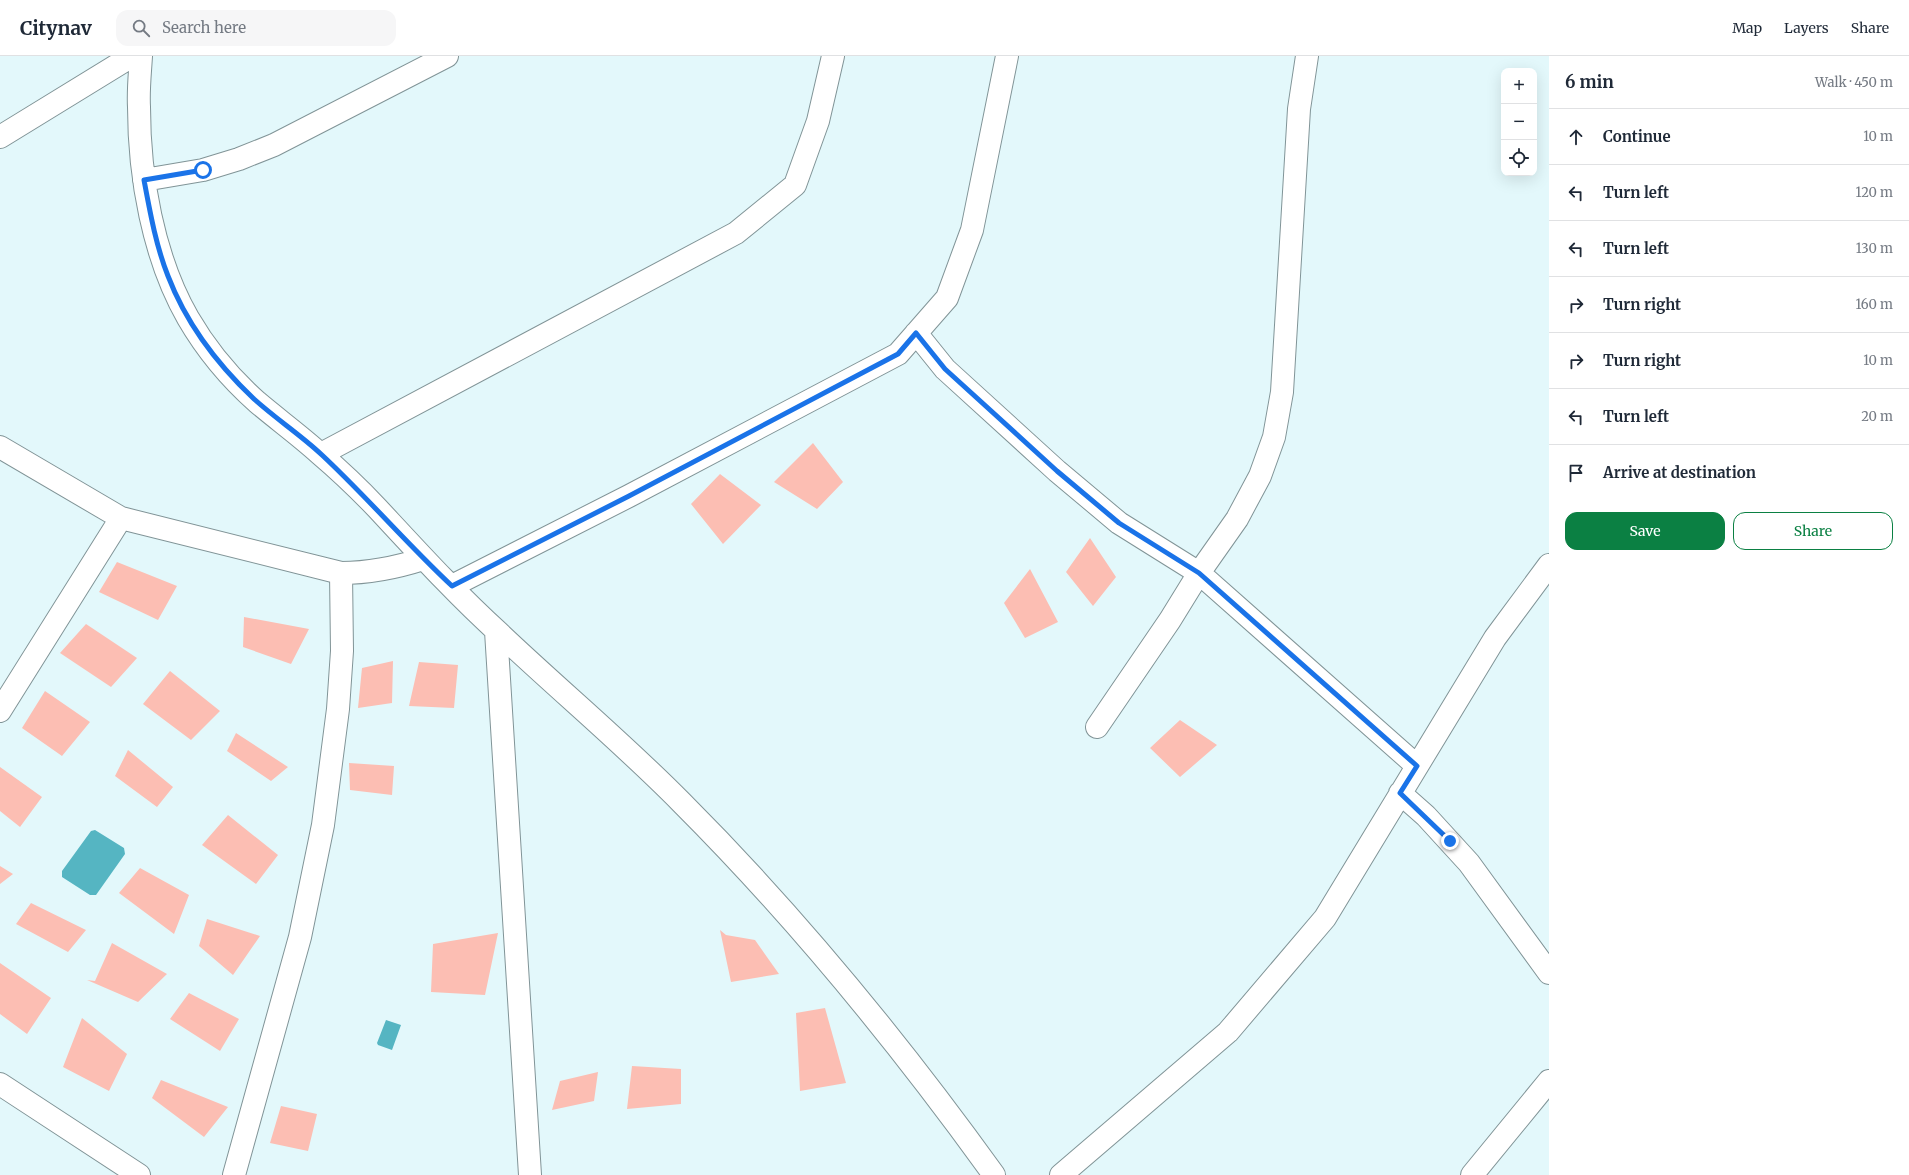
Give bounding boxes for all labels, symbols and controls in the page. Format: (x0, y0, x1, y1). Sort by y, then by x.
search box (116, 10, 396, 46)
text: Citynav (20, 16, 92, 40)
icon: search (130, 17, 152, 39)
text: Search here (162, 18, 246, 37)
text: Map (1732, 19, 1762, 37)
text: Layers (1784, 19, 1829, 37)
text: Share (1851, 19, 1889, 37)
map controls (1501, 68, 1537, 176)
button: + (1501, 68, 1537, 104)
text: 6 min (1565, 71, 1614, 93)
text: Walk · 450 m (1815, 74, 1893, 91)
button: − (1501, 104, 1537, 140)
icon: ahead (1565, 126, 1587, 148)
text: Continue (1603, 127, 1671, 146)
text: 10 m (1863, 128, 1893, 145)
button: locate (1501, 140, 1537, 176)
route start (194, 161, 212, 179)
icon: left (1565, 182, 1587, 204)
text: Turn left (1603, 183, 1669, 202)
text: 120 m (1855, 184, 1893, 201)
icon: left (1565, 238, 1587, 260)
text: Turn left (1603, 239, 1669, 258)
text: 130 m (1856, 240, 1893, 257)
icon: right (1565, 294, 1587, 316)
text: Turn right (1603, 295, 1681, 314)
text: 160 m (1855, 296, 1893, 313)
icon: right (1565, 350, 1587, 372)
text: Turn right (1603, 351, 1681, 370)
text: 10 m (1863, 352, 1893, 369)
icon: left (1565, 406, 1587, 428)
text: Turn left (1603, 407, 1669, 426)
text: 20 m (1861, 408, 1893, 425)
icon: arrive (1565, 462, 1587, 484)
text: Arrive at destination (1603, 463, 1756, 482)
button: Save (1565, 512, 1725, 550)
button: Share (1733, 512, 1893, 550)
route end (1441, 832, 1459, 850)

